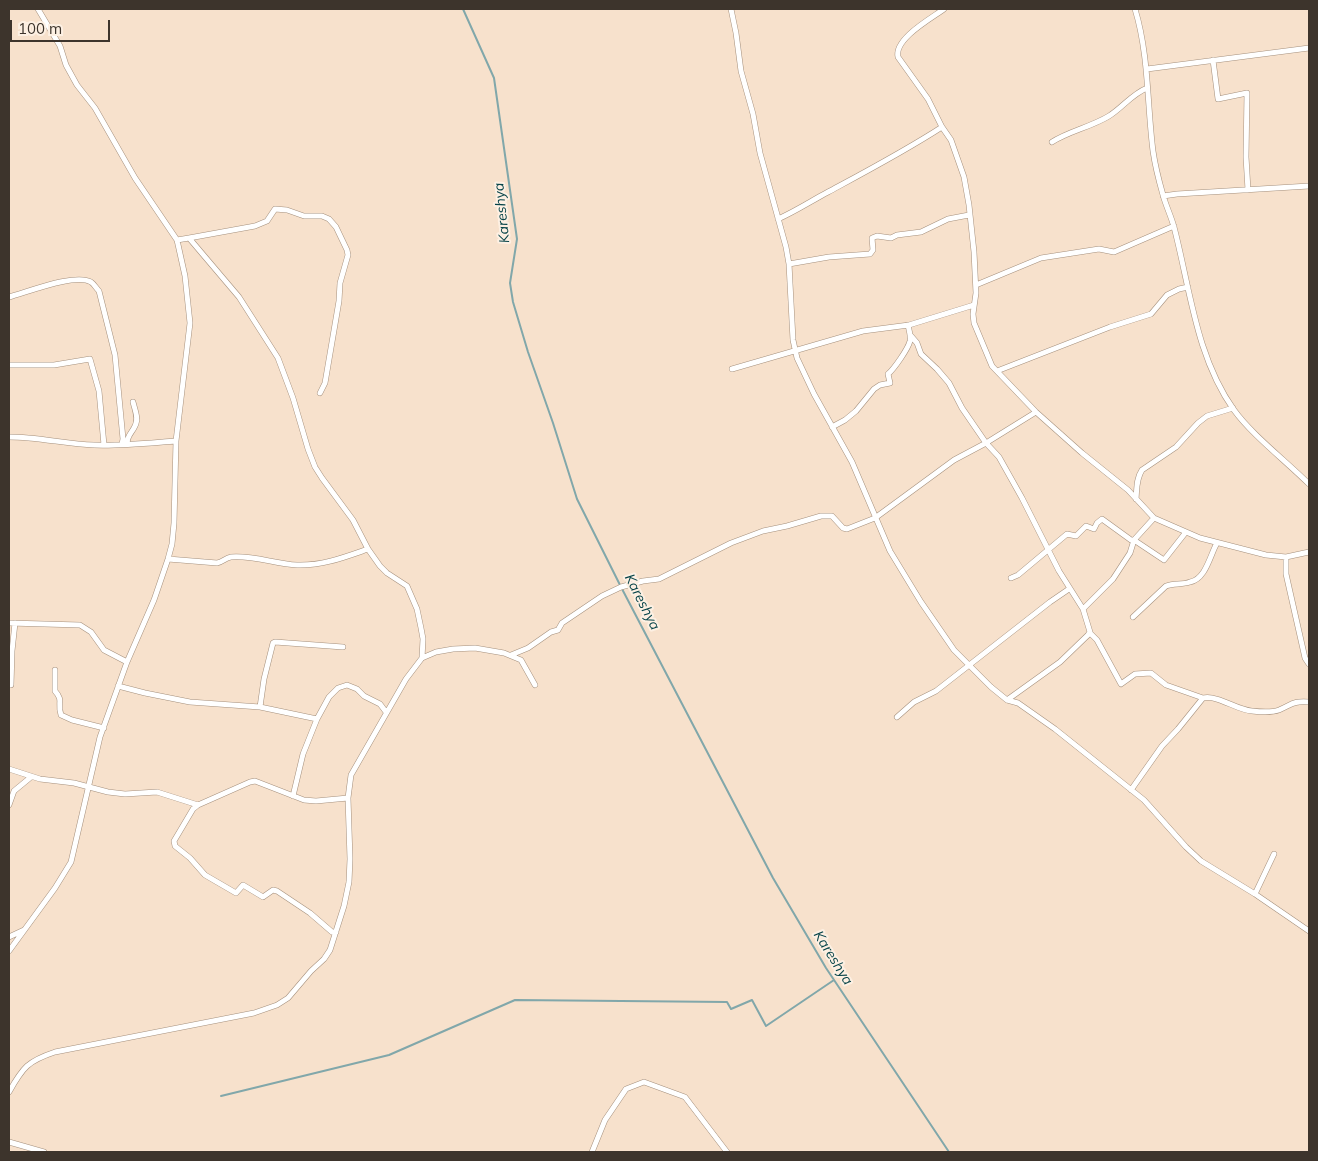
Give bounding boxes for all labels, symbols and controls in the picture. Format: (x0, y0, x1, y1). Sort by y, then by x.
scale bar (12, 10, 112, 42)
text: 100 m (18, 19, 62, 38)
water label: Kareshya (490, 182, 514, 244)
water label: Kareshya (621, 571, 663, 633)
water label: Kareshya (810, 928, 856, 988)

